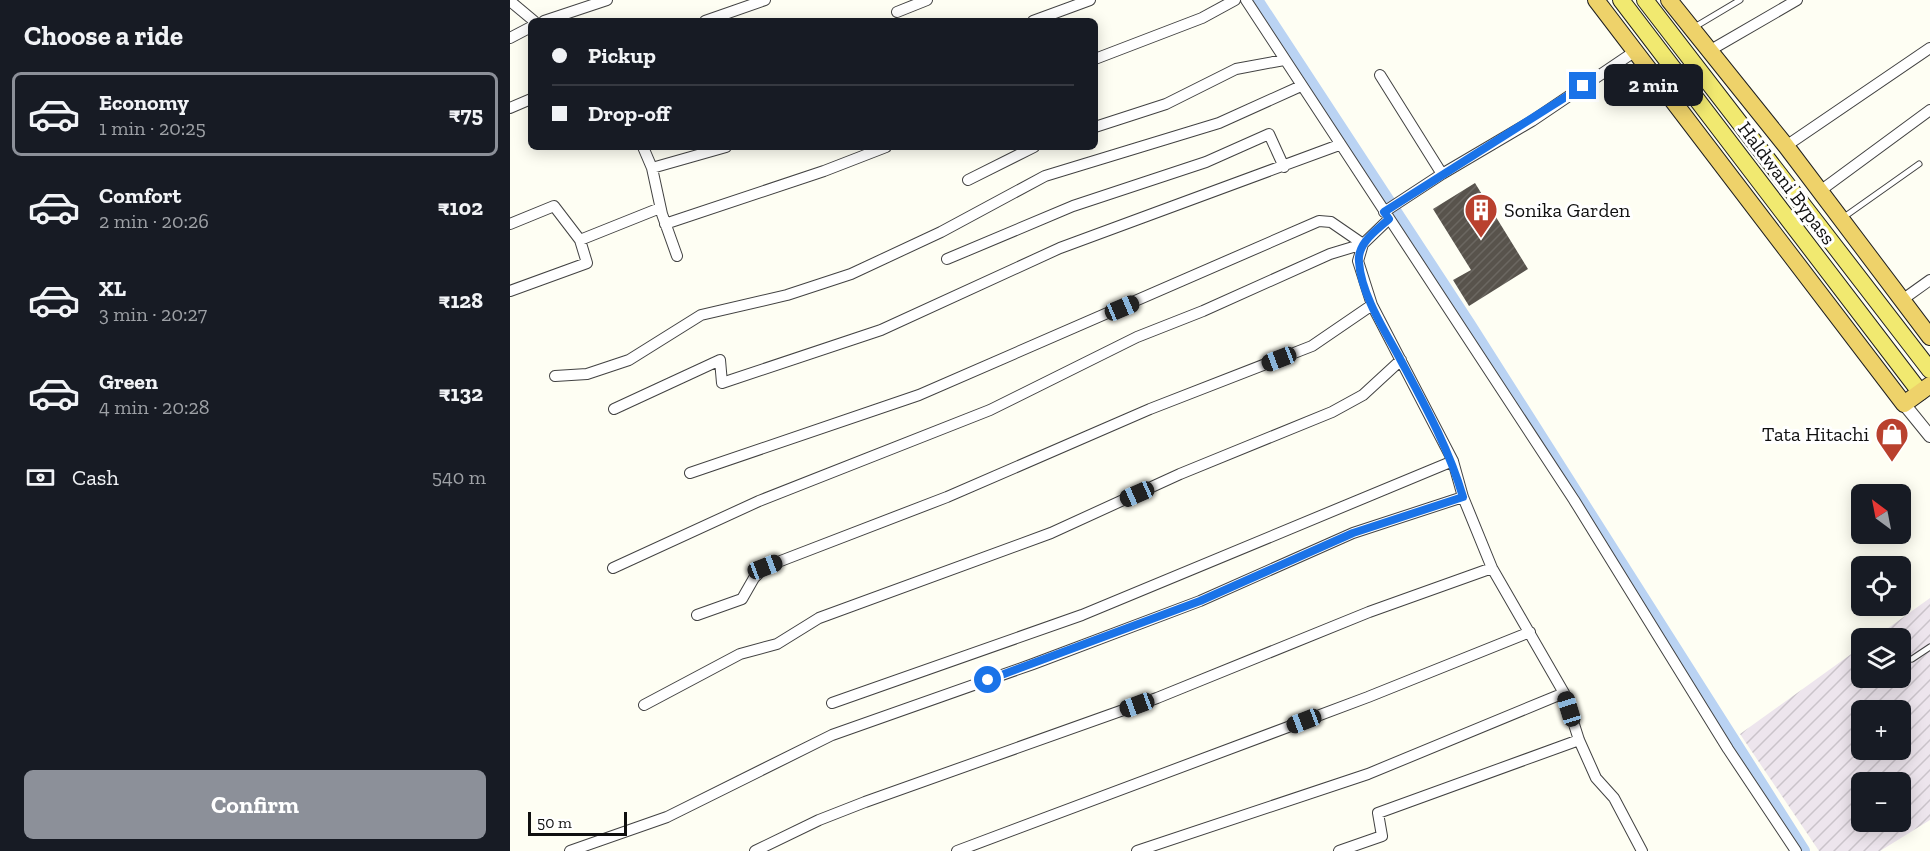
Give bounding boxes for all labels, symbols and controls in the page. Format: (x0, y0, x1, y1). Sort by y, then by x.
text: Choose a ride (24, 20, 183, 52)
text: Pickup (588, 42, 656, 69)
callout: 2 min (1604, 65, 1703, 107)
route end (1569, 72, 1596, 99)
text: 2 min (1629, 73, 1678, 97)
icon: car (27, 87, 81, 141)
text: Economy (99, 89, 189, 116)
text: Drop-off (588, 100, 670, 127)
text: ₹75 (449, 101, 483, 128)
text: 1 min · 20:25 (99, 116, 206, 140)
street label: Haldwani Bypass (1733, 117, 1841, 249)
icon: car (27, 180, 81, 234)
text: Comfort (99, 182, 181, 209)
building icon: Sonika Garden (1463, 192, 1499, 239)
text: ₹102 (438, 194, 483, 221)
place label: Sonika Garden (1504, 198, 1631, 222)
text: 2 min · 20:26 (99, 209, 209, 233)
icon: car (27, 273, 81, 327)
text: XL (99, 275, 126, 302)
text: ₹128 (439, 287, 483, 314)
car (1102, 293, 1142, 323)
text: 3 min · 20:27 (99, 302, 207, 326)
car (1259, 344, 1299, 374)
icon: car (27, 366, 81, 420)
text: Green (99, 368, 158, 395)
text: ₹132 (439, 380, 483, 407)
text: 4 min · 20:28 (99, 395, 209, 419)
shop icon: Tata Hitachi (1874, 416, 1910, 463)
place label: Tata Hitachi (1762, 422, 1869, 446)
icon: cash (24, 461, 57, 494)
text: Cash (72, 464, 119, 491)
text: 540 m (432, 465, 486, 489)
car (1117, 478, 1157, 510)
north arrow (1851, 484, 1911, 544)
map controls (1851, 484, 1911, 832)
car (745, 552, 785, 582)
button: locate (1851, 556, 1911, 616)
button: layers (1851, 628, 1911, 688)
route start (974, 666, 1001, 693)
car (1555, 689, 1583, 729)
car (1117, 690, 1157, 720)
button: + (1851, 700, 1911, 760)
car (1284, 706, 1324, 736)
button: Confirm (24, 770, 486, 839)
button: − (1851, 772, 1911, 832)
scale bar (528, 809, 627, 836)
text: 50 m (537, 813, 572, 832)

